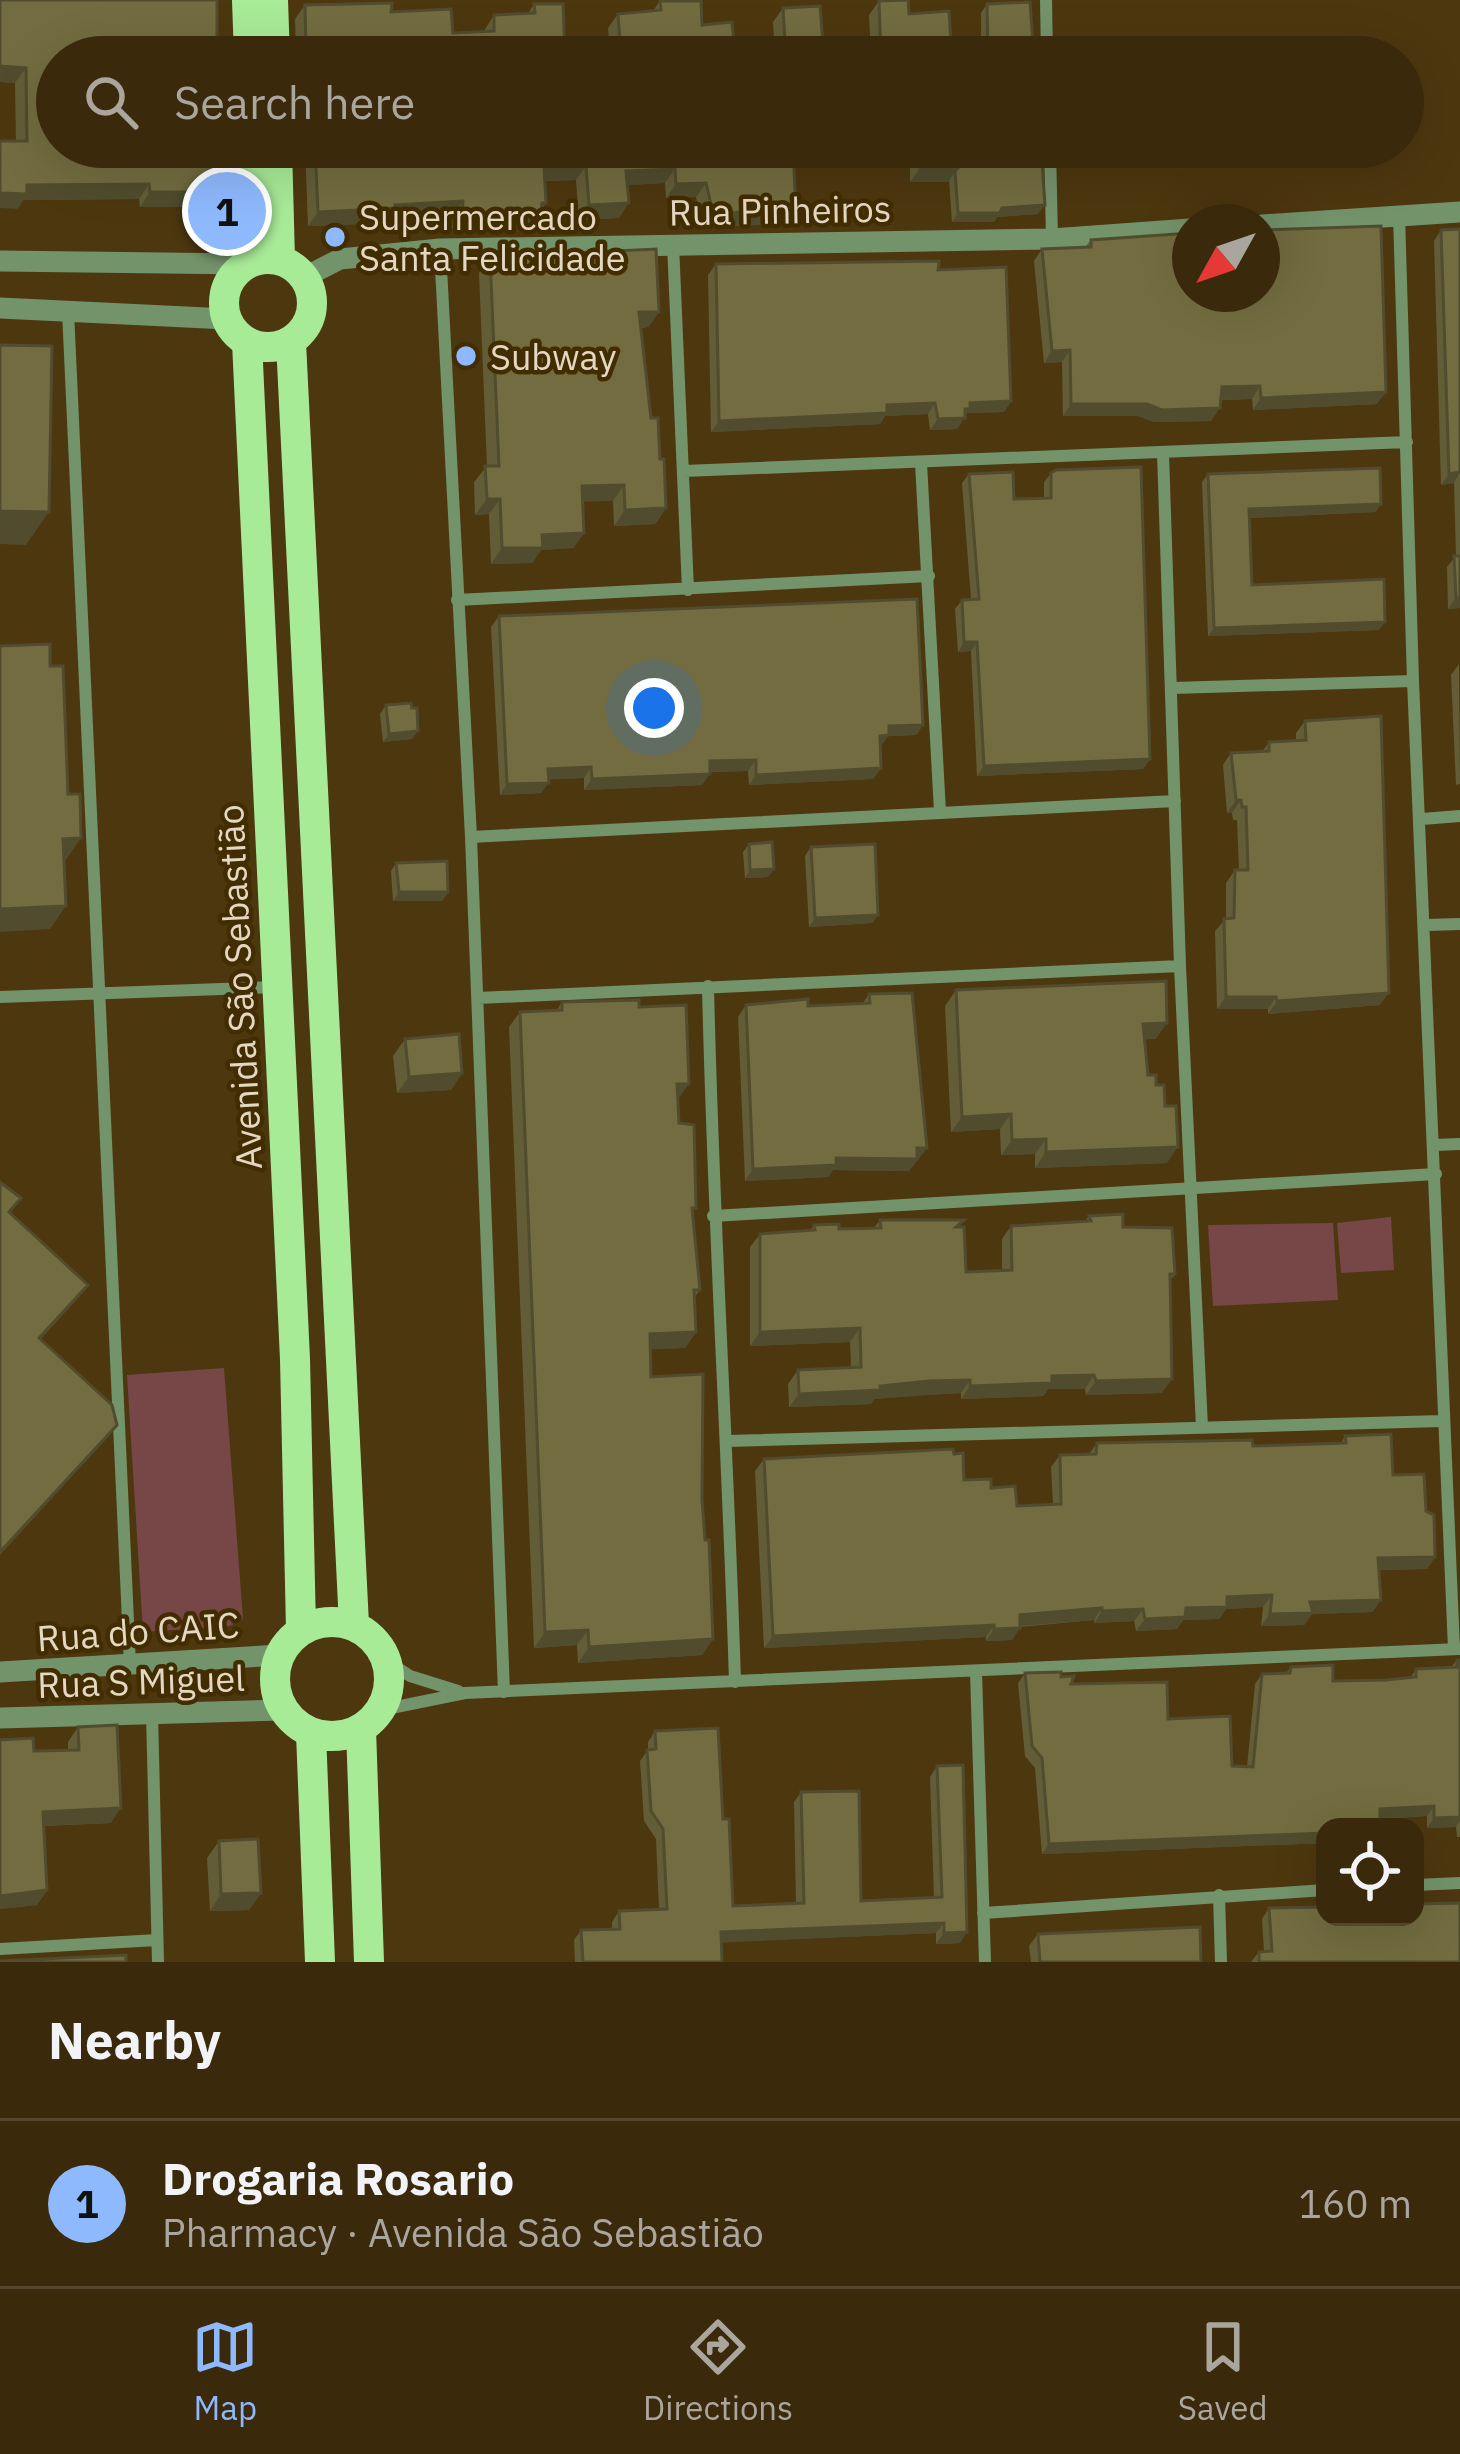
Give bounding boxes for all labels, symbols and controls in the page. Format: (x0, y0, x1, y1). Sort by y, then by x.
search box (36, 36, 1424, 168)
icon: search (78, 69, 144, 135)
text: Search here (174, 73, 415, 131)
pin: 1 (188, 166, 266, 256)
street label: Rua Pinheiros (668, 185, 892, 235)
place label: Supermercado Santa Felicidade (359, 193, 626, 281)
north arrow (1172, 204, 1280, 312)
marker: Supermercado Santa Felicidade (322, 224, 348, 250)
place label: Subway (490, 333, 616, 380)
marker: Subway (453, 343, 479, 369)
your location (624, 678, 684, 738)
street label: Avenida São Sebastião (206, 803, 272, 1171)
street label: Rua do CAIC (35, 1600, 241, 1662)
street label: Rua S Miguel (36, 1654, 246, 1708)
map controls (1316, 1818, 1424, 1926)
button: locate (1316, 1818, 1424, 1926)
text: Nearby (48, 2007, 221, 2073)
text: Drogaria Rosario (162, 2149, 514, 2207)
text: 1 (75, 2178, 99, 2229)
text: 160 m (1299, 2178, 1412, 2229)
text: Pharmacy · Avenida São Sebastião (162, 2207, 764, 2258)
tab: Map (192, 2314, 258, 2429)
tab: Directions (643, 2314, 793, 2429)
tab: Saved (1178, 2314, 1268, 2429)

